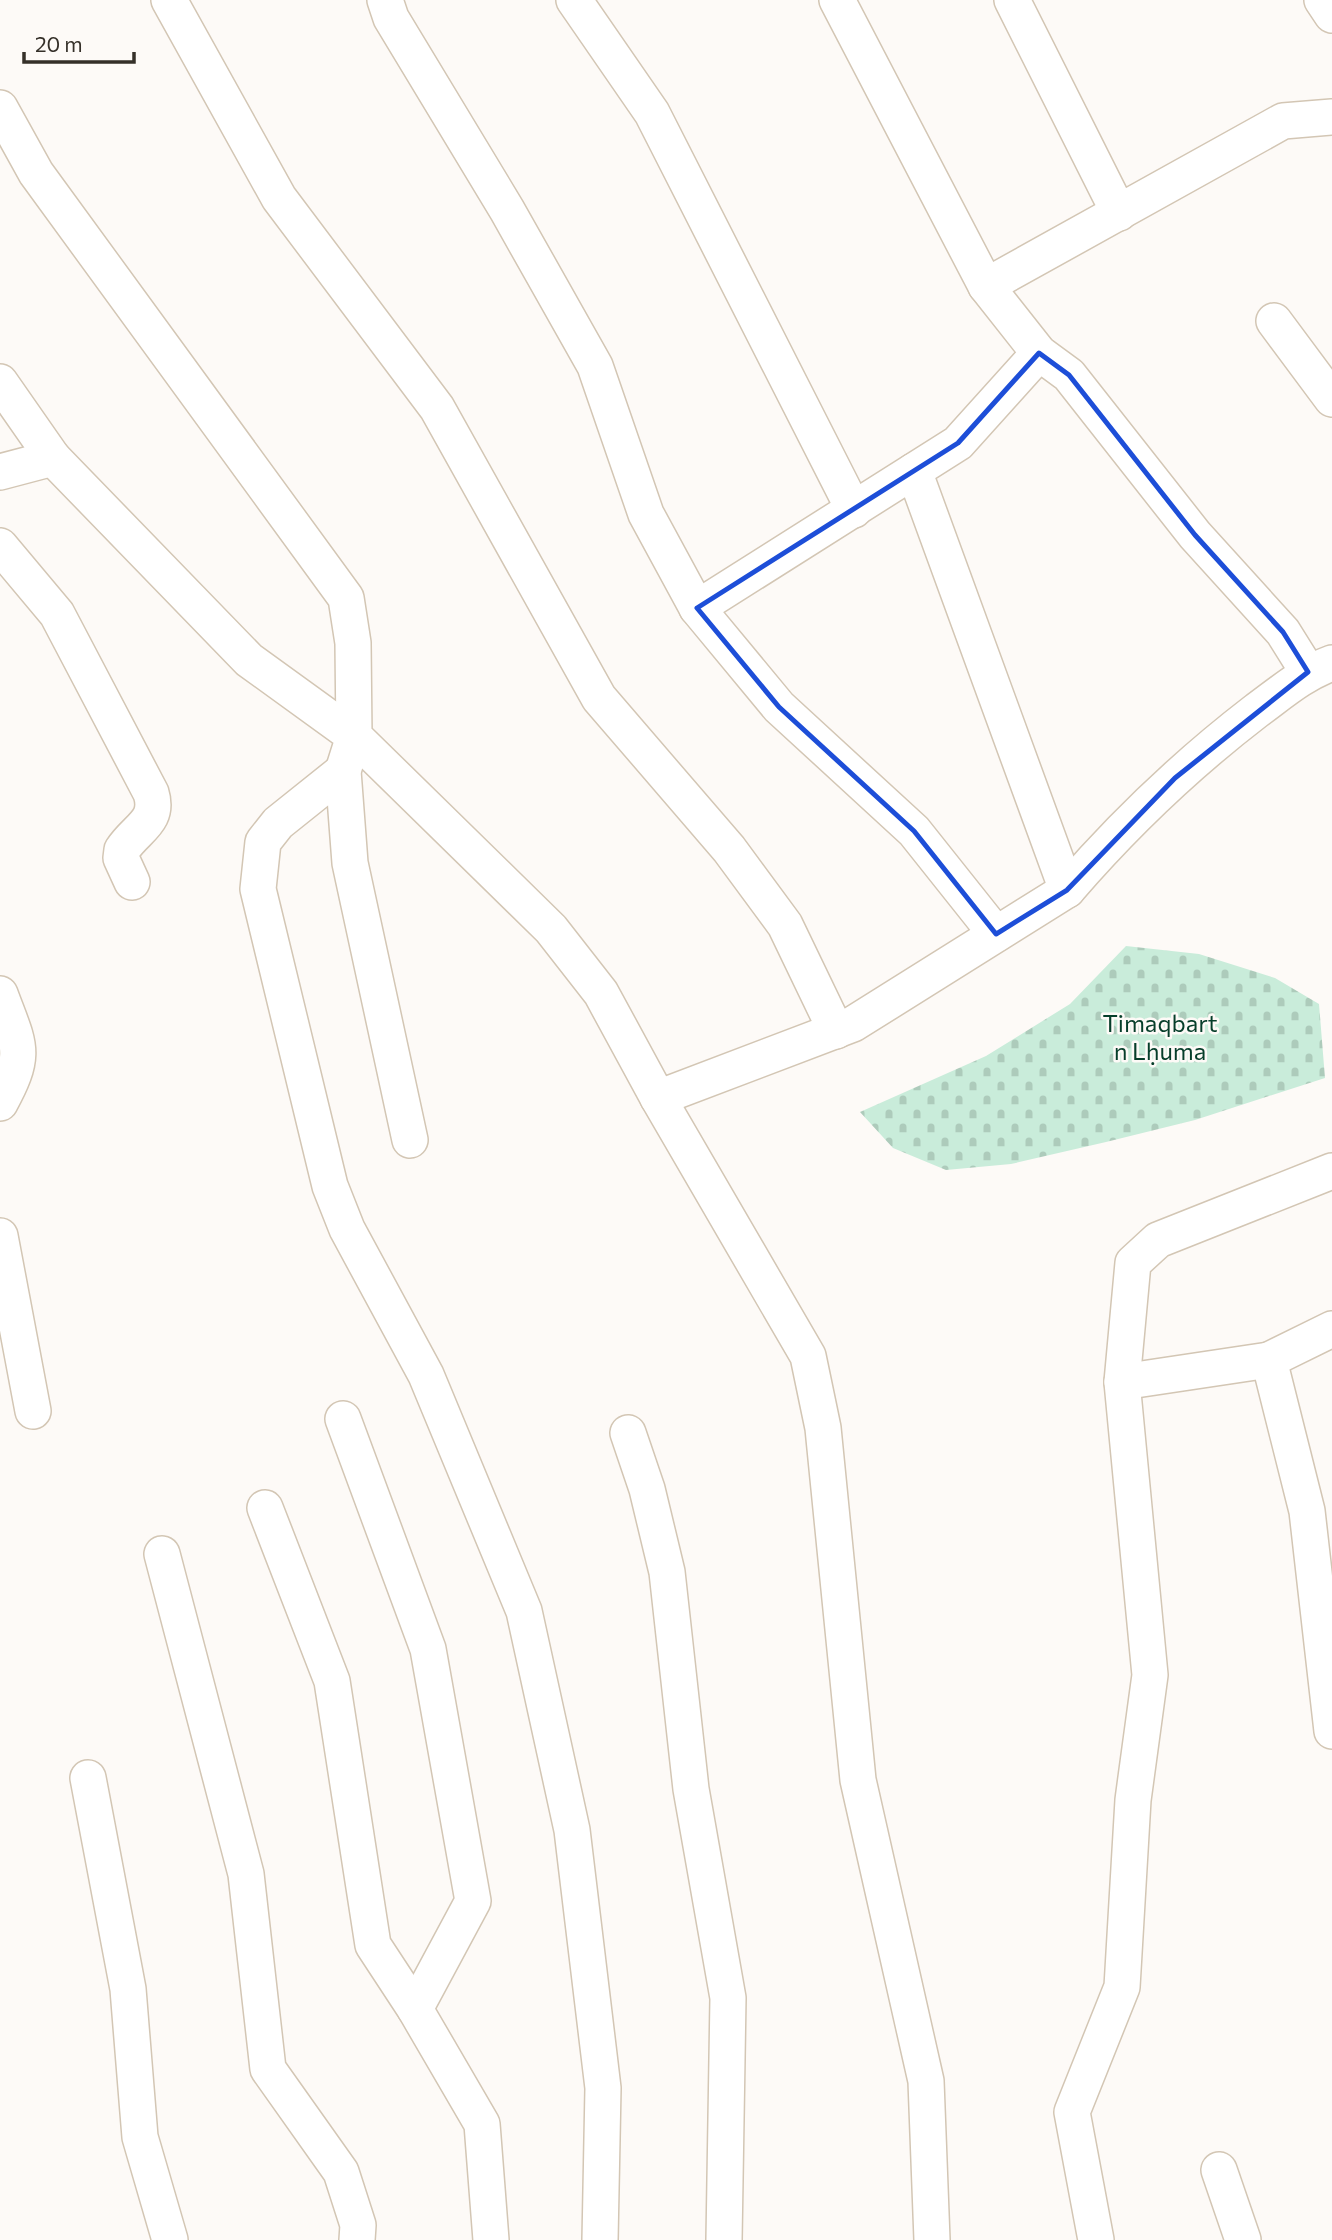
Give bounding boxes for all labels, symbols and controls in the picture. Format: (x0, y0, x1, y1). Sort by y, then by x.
scale bar (24, 21, 135, 65)
text: 20 m (35, 31, 83, 56)
park label: Timaqbart n Lḥuma (1102, 1008, 1218, 1065)

